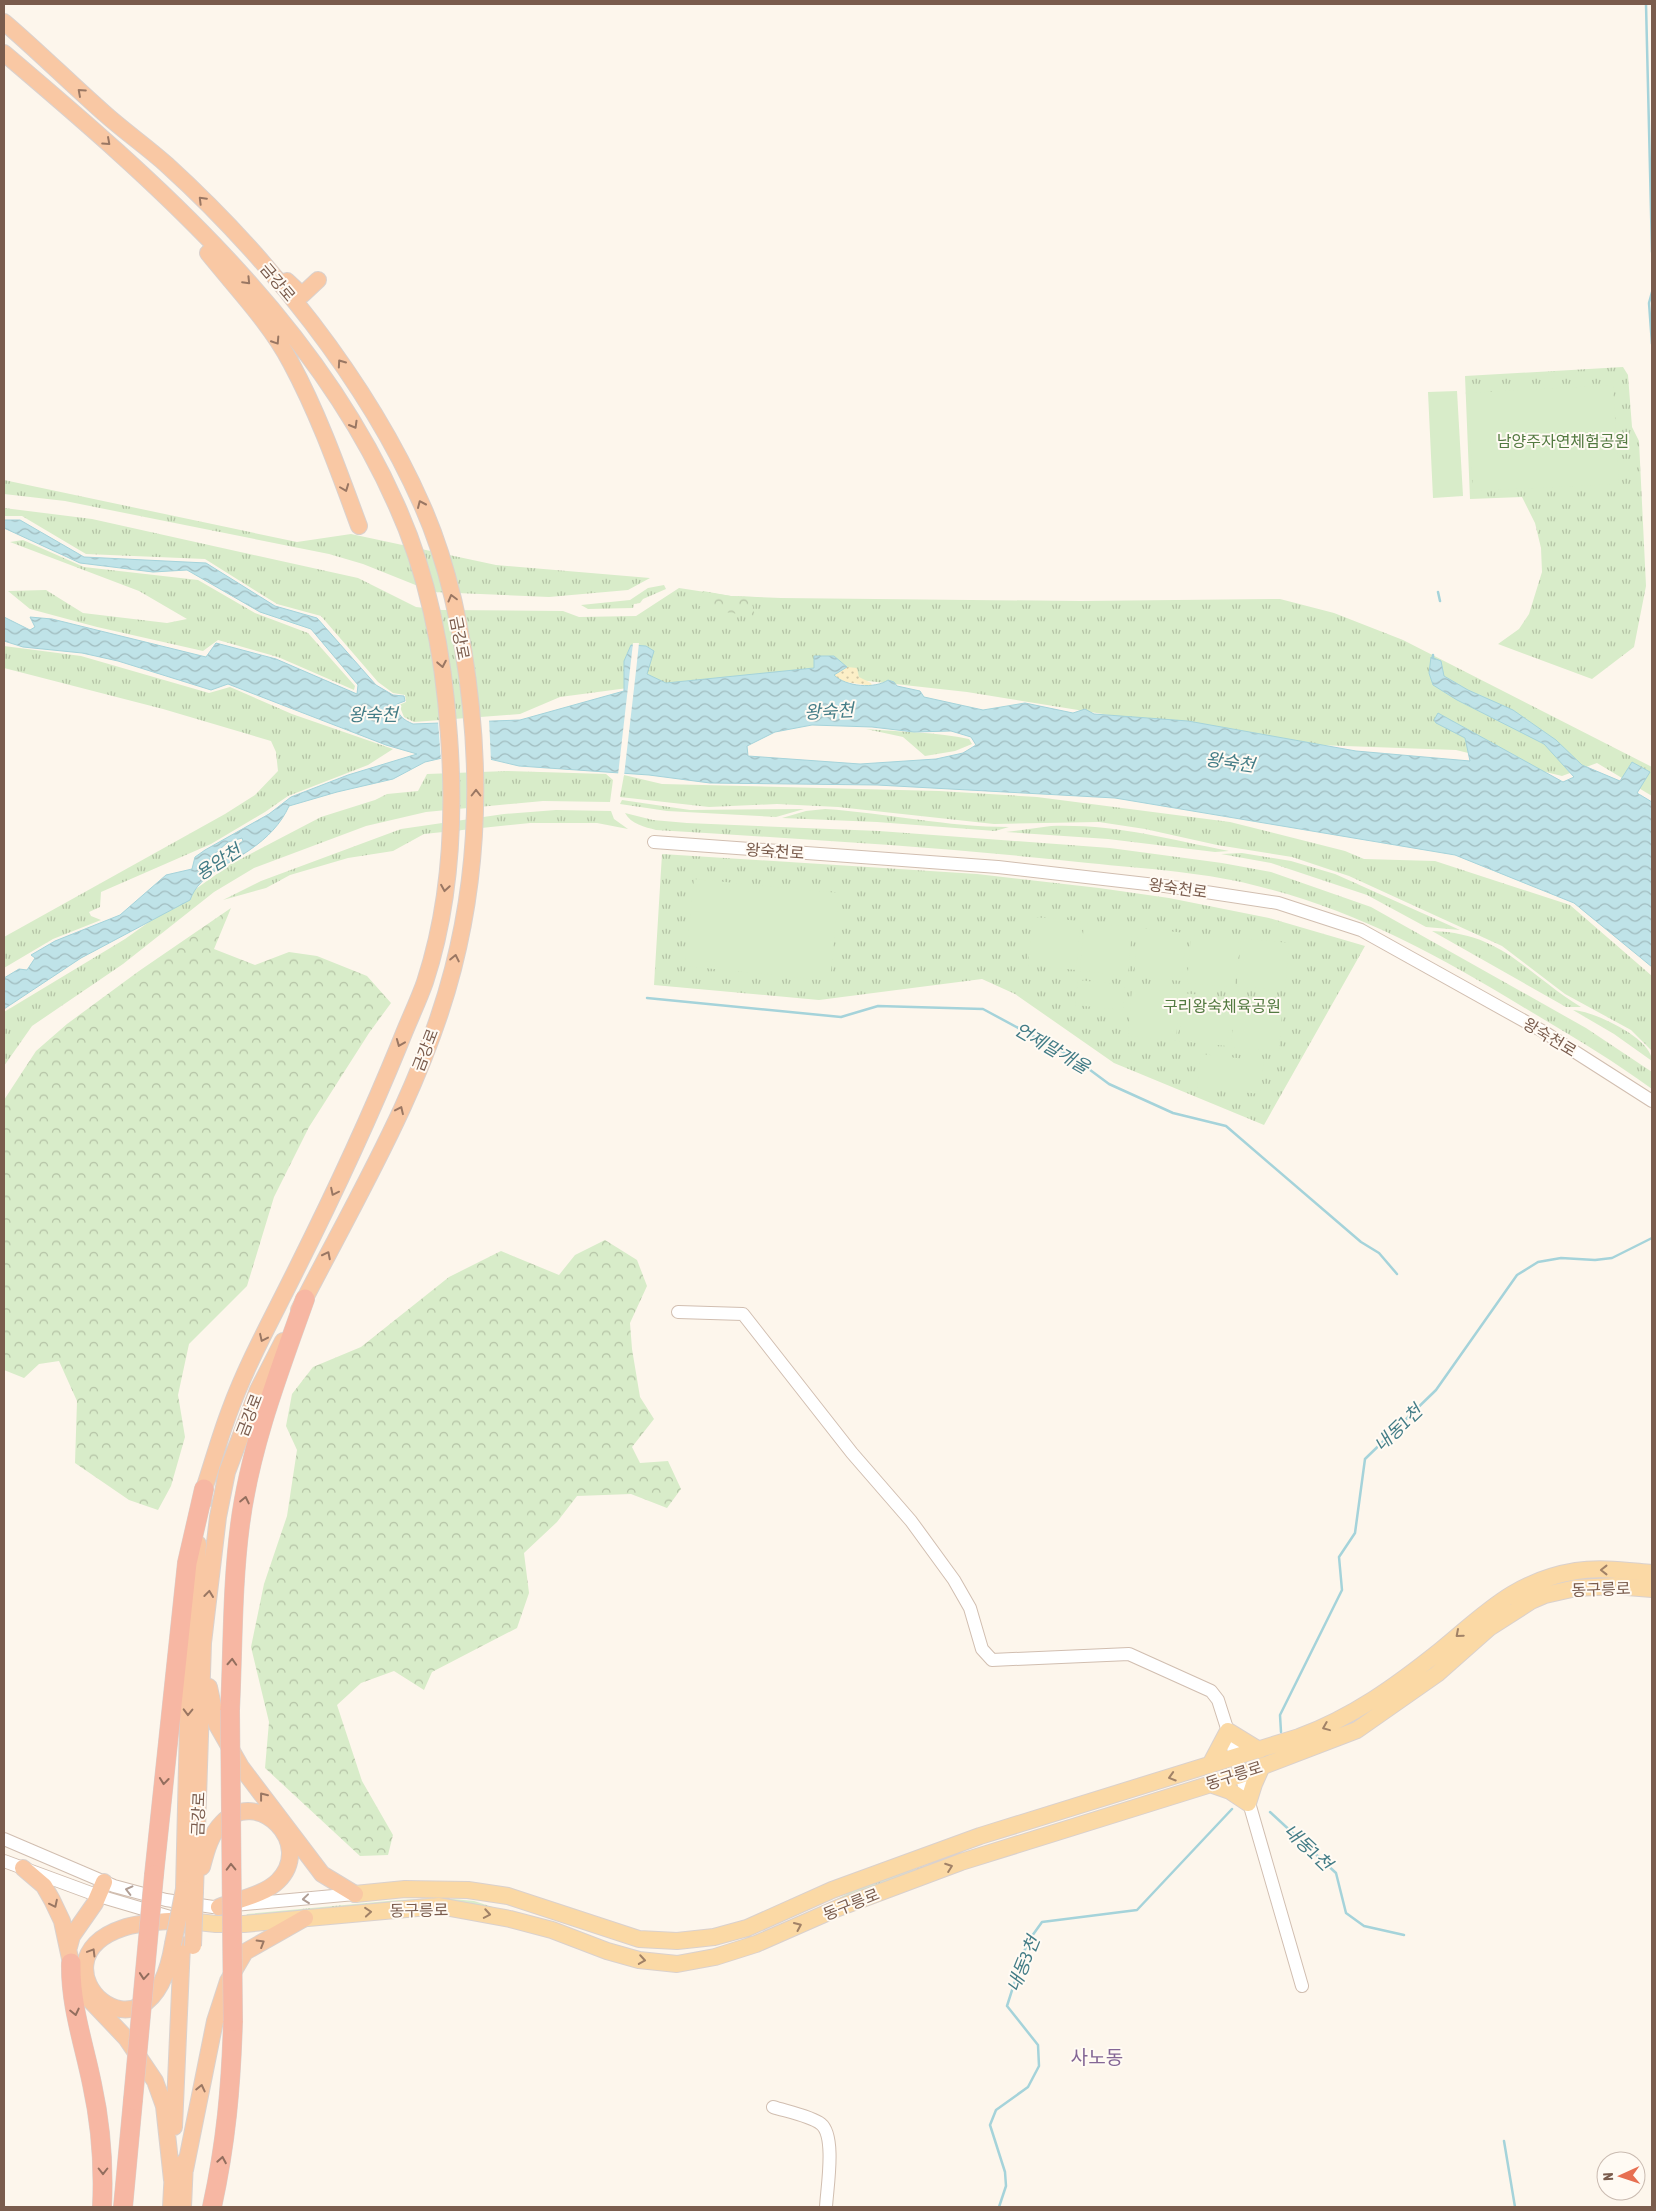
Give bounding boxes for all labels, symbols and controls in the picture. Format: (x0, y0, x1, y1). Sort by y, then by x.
one-way arrow (77, 89, 86, 98)
one-way arrow (101, 136, 110, 145)
one-way arrow (199, 197, 208, 206)
street label: 금강로 (257, 259, 299, 305)
one-way arrow (241, 275, 250, 284)
one-way arrow (270, 336, 280, 345)
one-way arrow (338, 360, 347, 369)
one-way arrow (348, 420, 358, 429)
park label: 남양주자연체험공원 (1497, 432, 1629, 450)
one-way arrow (339, 483, 349, 492)
one-way arrow (417, 500, 428, 509)
one-way arrow (447, 594, 457, 602)
street label: 금강로 (447, 615, 473, 662)
one-way arrow (436, 659, 446, 668)
water label: 왕숙천 (804, 699, 857, 723)
water label: 왕숙천 (348, 704, 400, 725)
water label: 왕숙천 (1204, 748, 1258, 776)
one-way arrow (471, 789, 481, 796)
water label: 용암천 (191, 838, 247, 884)
street label: 왕숙천로 (745, 840, 805, 862)
street label: 왕숙천로 (1148, 875, 1209, 901)
one-way arrow (440, 884, 451, 892)
one-way arrow (450, 953, 460, 962)
park label: 구리왕숙체육공원 (1163, 997, 1281, 1015)
street label: 왕숙천로 (1520, 1014, 1580, 1060)
water label: 언제말개울 (1011, 1018, 1094, 1079)
street label: 금강로 (409, 1026, 441, 1074)
one-way arrow (395, 1038, 406, 1047)
one-way arrow (394, 1106, 405, 1115)
one-way arrow (330, 1187, 340, 1196)
one-way arrow (321, 1251, 331, 1260)
one-way arrow (259, 1333, 269, 1342)
street label: 금강로 (233, 1391, 265, 1439)
water label: 내동1천 (1370, 1399, 1428, 1456)
one-way arrow (239, 1495, 250, 1504)
one-way arrow (1599, 1565, 1607, 1575)
street label: 동구릉로 (1571, 1579, 1631, 1599)
one-way arrow (203, 1590, 214, 1598)
one-way arrow (1456, 1628, 1465, 1637)
one-way arrow (227, 1657, 238, 1665)
one-way arrow (183, 1708, 193, 1716)
one-way arrow (1323, 1721, 1331, 1731)
street label: 동구릉로 (1203, 1757, 1265, 1793)
one-way arrow (1168, 1771, 1176, 1781)
one-way arrow (159, 1777, 170, 1785)
street label: 금강로 (188, 1791, 208, 1836)
one-way arrow (261, 1793, 269, 1802)
water label: 내동1천 (1280, 1819, 1338, 1876)
one-way arrow (226, 1863, 236, 1870)
one-way arrow (945, 1863, 953, 1873)
one-way arrow (124, 1885, 133, 1896)
street label: 동구릉로 (820, 1885, 882, 1923)
one-way arrow (302, 1893, 310, 1904)
one-way arrow (48, 1899, 58, 1908)
street label: 동구릉로 (389, 1900, 449, 1920)
one-way arrow (364, 1907, 372, 1918)
one-way arrow (482, 1908, 491, 1918)
one-way arrow (793, 1921, 802, 1932)
water label: 내동3천 (1002, 1931, 1045, 1995)
one-way arrow (256, 1939, 265, 1949)
one-way arrow (85, 1949, 95, 1958)
one-way arrow (638, 1954, 647, 1964)
one-way arrow (139, 1972, 150, 1980)
one-way arrow (69, 2007, 80, 2016)
district label: 사노동 (1071, 2046, 1123, 2068)
one-way arrow (195, 2083, 206, 2092)
north arrow (1596, 2151, 1646, 2201)
one-way arrow (217, 2155, 227, 2164)
one-way arrow (98, 2168, 108, 2175)
text: N (1600, 2172, 1616, 2181)

